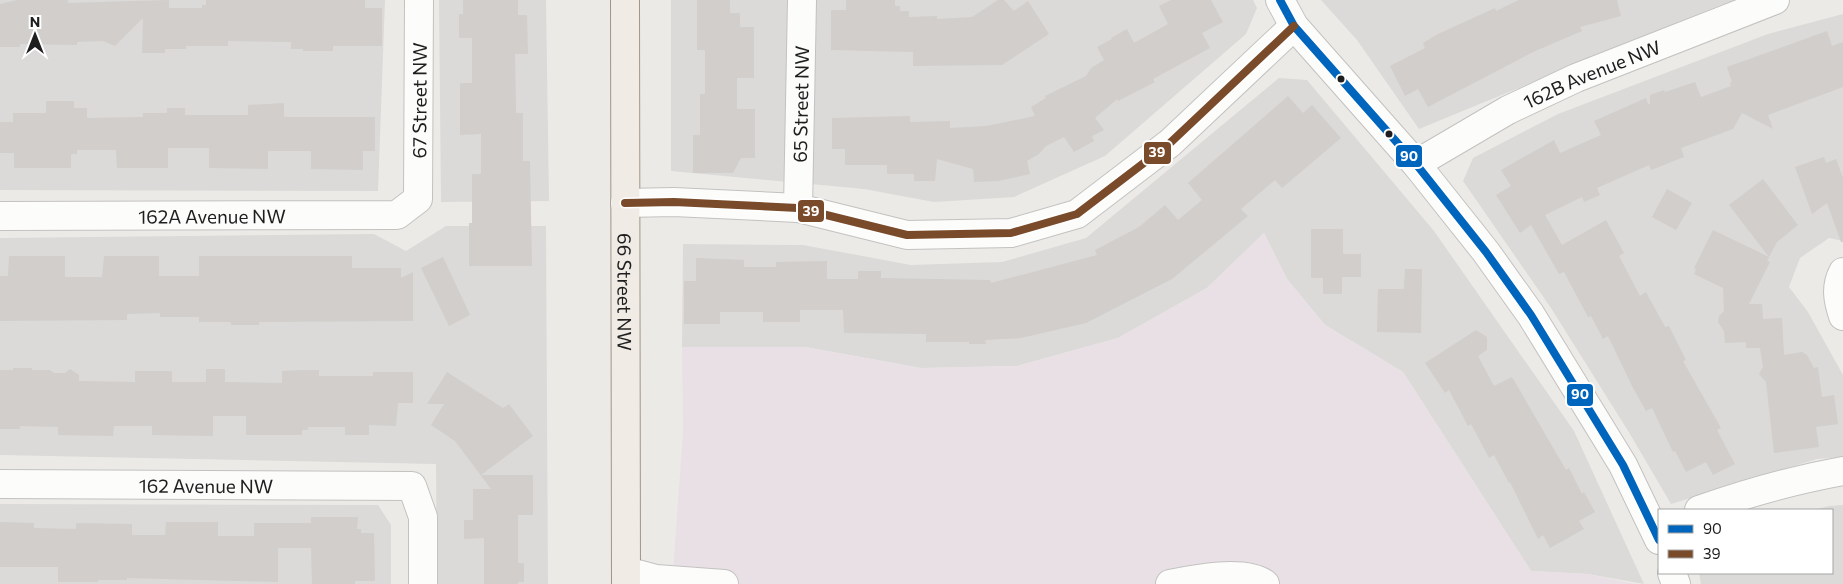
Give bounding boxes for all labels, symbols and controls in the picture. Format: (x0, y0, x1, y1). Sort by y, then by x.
north arrow (10, 10, 60, 60)
text: N (30, 13, 40, 30)
street label: 162B Avenue NW (1519, 35, 1664, 113)
street label: 67 Street NW (407, 42, 430, 159)
street label: 65 Street NW (787, 45, 813, 163)
unlabelled marker (1336, 74, 1346, 84)
unlabelled marker (1384, 129, 1394, 139)
line badge: 39 (1143, 141, 1172, 165)
text: 39 (1149, 143, 1166, 160)
line badge: 90 (1395, 144, 1423, 168)
text: 90 (1400, 147, 1418, 164)
line badge: 39 (797, 199, 825, 223)
text: 39 (803, 202, 820, 219)
street label: 162A Avenue NW (138, 204, 286, 227)
street label: 66 Street NW (614, 233, 637, 351)
line badge: 90 (1566, 383, 1594, 407)
text: 90 (1571, 385, 1589, 402)
street label: 162 Avenue NW (139, 473, 273, 497)
legend (1658, 509, 1833, 574)
text: 90 (1703, 519, 1722, 537)
text: 39 (1703, 544, 1721, 562)

